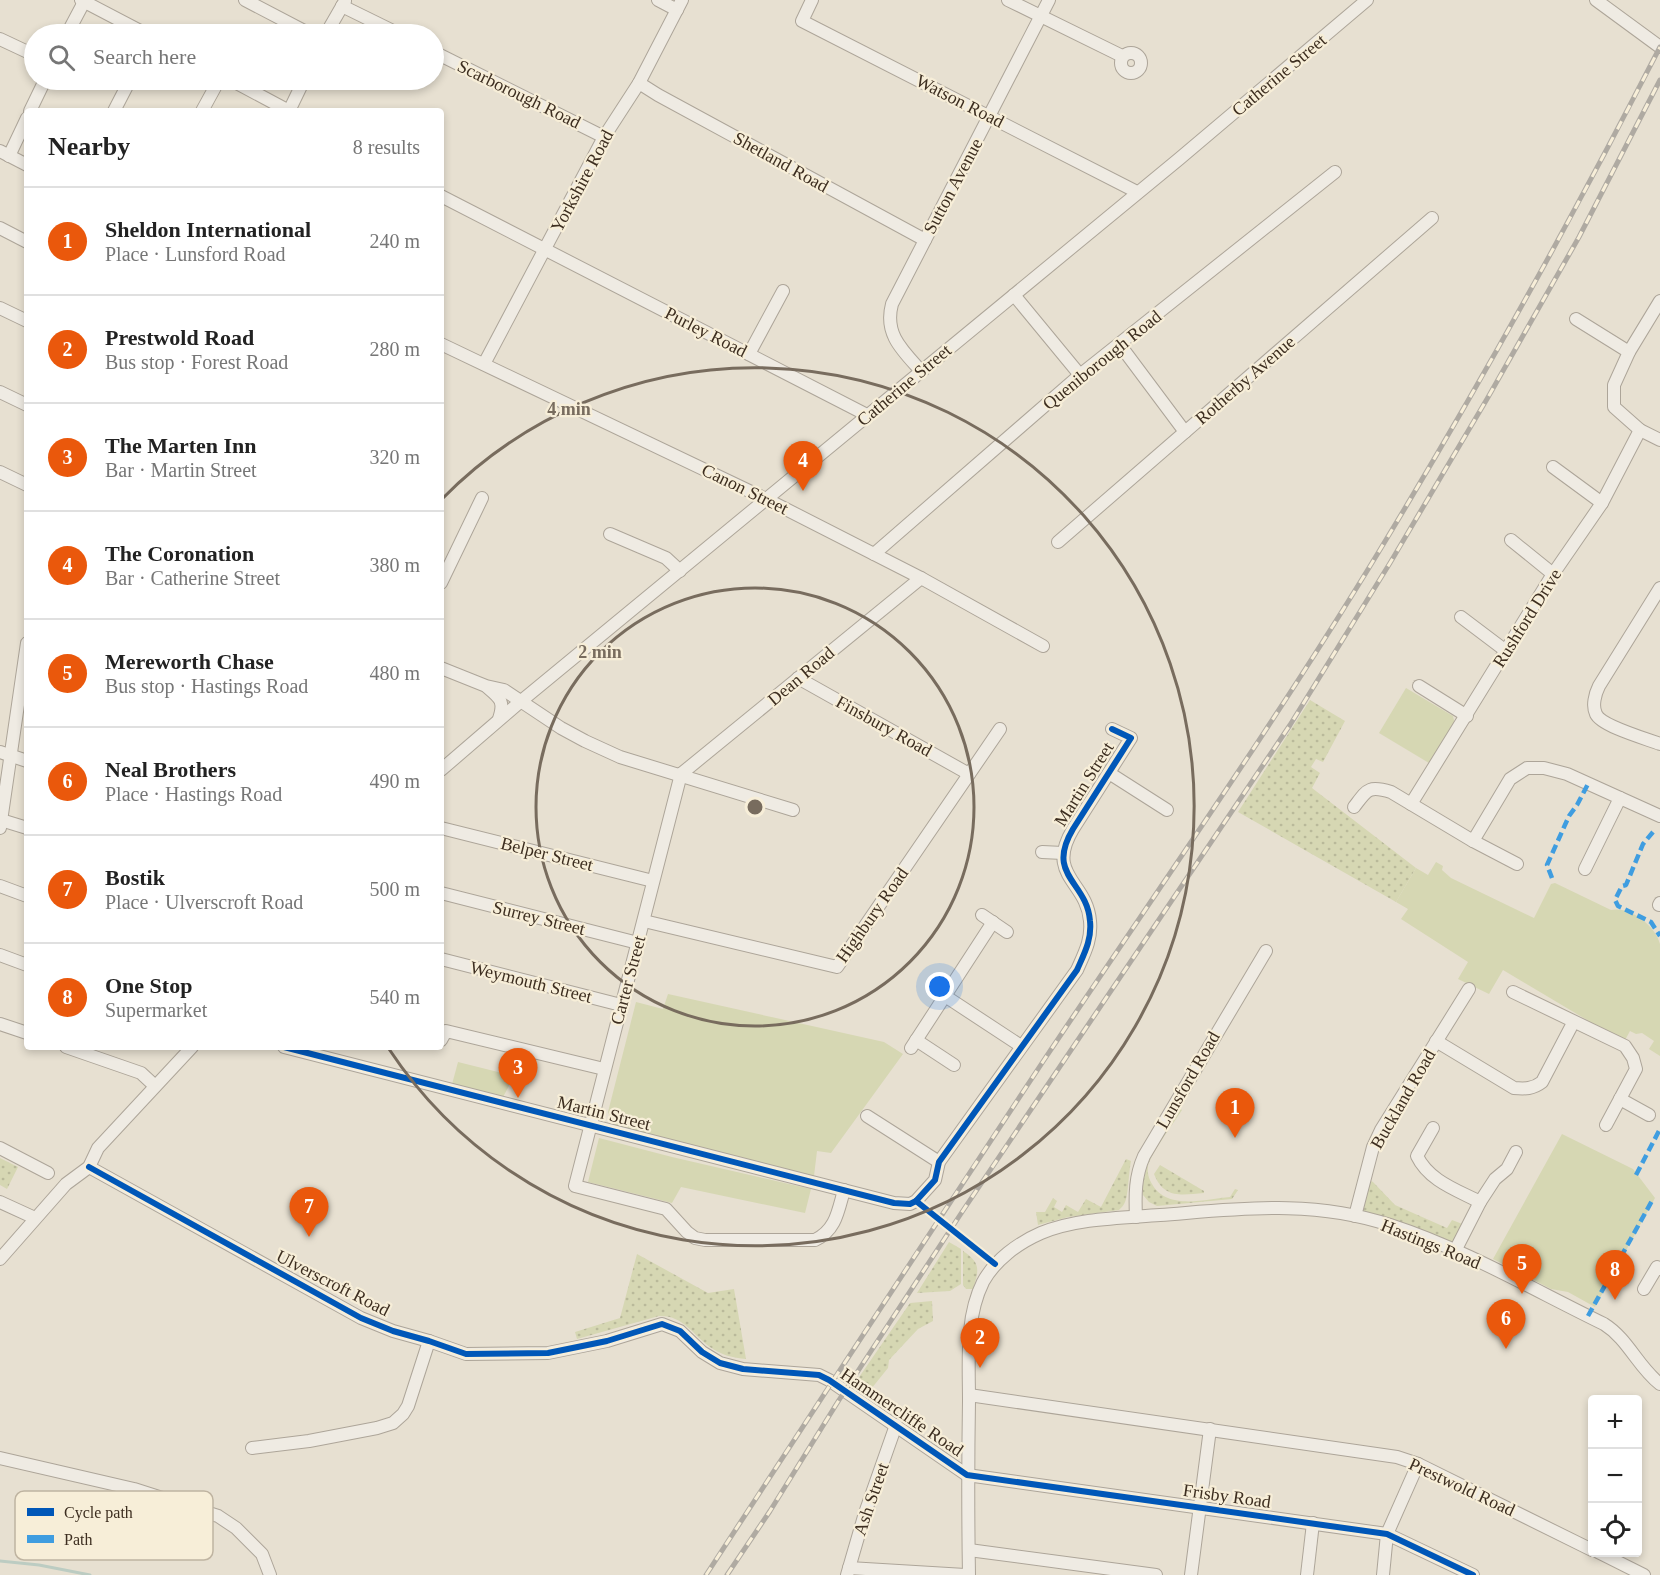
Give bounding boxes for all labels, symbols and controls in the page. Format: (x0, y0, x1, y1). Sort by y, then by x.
search box (24, 24, 444, 90)
street label: Catherine Street (1228, 30, 1330, 120)
icon: search (45, 41, 78, 74)
text: Search here (93, 44, 196, 69)
street label: Scarborough Road (454, 56, 584, 132)
street label: Watson Road (913, 70, 1007, 132)
street label: Yorkshire Road (547, 127, 617, 235)
street label: Shetland Road (730, 128, 832, 196)
text: Nearby (48, 132, 130, 161)
street label: Sutton Avenue (919, 135, 987, 237)
text: 8 results (353, 136, 420, 158)
text: Sheldon International (105, 217, 311, 242)
text: 1 (63, 230, 73, 252)
text: 240 m (369, 230, 420, 252)
text: Place · Lunsford Road (105, 243, 286, 265)
street label: Purley Road (662, 303, 750, 361)
street label: Queniborough Road (1039, 306, 1165, 414)
text: Prestwold Road (105, 325, 254, 350)
street label: Rotherby Avenue (1191, 331, 1299, 429)
text: 2 (63, 338, 73, 360)
text: 280 m (369, 338, 420, 360)
street label: Catherine Street (853, 340, 955, 430)
text: Bus stop · Forest Road (105, 351, 288, 373)
text: 4 min (547, 399, 591, 419)
text: The Marten Inn (105, 433, 257, 458)
pin: 4 (784, 442, 822, 491)
text: 3 (63, 446, 73, 468)
text: 320 m (369, 446, 420, 468)
text: Bar · Martin Street (105, 459, 257, 481)
street label: Canon Street (699, 460, 791, 518)
text: The Coronation (105, 541, 254, 566)
text: 4 (63, 554, 73, 576)
text: 380 m (369, 554, 420, 576)
street label: Rushford Drive (1489, 565, 1565, 671)
text: Bar · Catherine Street (105, 567, 280, 589)
text: 2 min (578, 642, 622, 662)
street label: Dean Road (764, 642, 838, 710)
text: Mereworth Chase (105, 649, 274, 674)
text: 5 (63, 662, 73, 684)
text: 480 m (369, 662, 420, 684)
text: Bus stop · Hastings Road (105, 675, 308, 697)
street label: Finsbury Road (833, 691, 935, 761)
street label: Martin Street (1050, 738, 1118, 830)
text: Neal Brothers (105, 757, 236, 782)
text: 6 (63, 770, 73, 792)
text: 490 m (369, 770, 420, 792)
text: Place · Hastings Road (105, 783, 282, 805)
centre of rings (745, 797, 765, 817)
street label: Belper Street (499, 833, 595, 875)
street label: Highbury Road (832, 864, 912, 966)
text: Bostik (105, 865, 165, 890)
text: 7 (63, 878, 73, 900)
text: 500 m (369, 878, 420, 900)
text: Place · Ulverscroft Road (105, 891, 303, 913)
street label: Surrey Street (491, 897, 587, 939)
street label: Carter Street (607, 933, 649, 1027)
street label: Weymouth Street (468, 957, 594, 1007)
your location (925, 972, 954, 1001)
text: One Stop (105, 973, 192, 998)
text: 8 (63, 986, 73, 1008)
text: 540 m (369, 986, 420, 1008)
text: Supermarket (105, 999, 207, 1021)
street label: Lunsford Road (1152, 1028, 1224, 1132)
street label: Buckland Road (1366, 1046, 1440, 1152)
pin: 3 (498, 1048, 538, 1098)
pin: 1 (1216, 1088, 1254, 1138)
street label: Martin Street (555, 1092, 653, 1134)
pin: 7 (290, 1188, 328, 1237)
street label: Hastings Road (1378, 1215, 1484, 1273)
pin: 5 (1502, 1244, 1541, 1294)
street label: Ulverscroft Road (273, 1246, 393, 1320)
pin: 8 (1596, 1250, 1634, 1300)
pin: 6 (1486, 1300, 1526, 1349)
pin: 2 (960, 1318, 1000, 1368)
street label: Hammercliffe Road (837, 1364, 967, 1460)
map controls (1588, 1395, 1642, 1557)
button: + (1588, 1395, 1642, 1449)
button: − (1588, 1449, 1642, 1503)
street label: Prestwold Road (1406, 1454, 1518, 1520)
street label: Ash Street (849, 1460, 893, 1538)
street label: Frisby Road (1182, 1480, 1272, 1512)
legend (15, 1491, 213, 1560)
button: locate (1588, 1503, 1642, 1557)
text: Cycle path (64, 1504, 133, 1522)
text: Path (64, 1531, 92, 1548)

